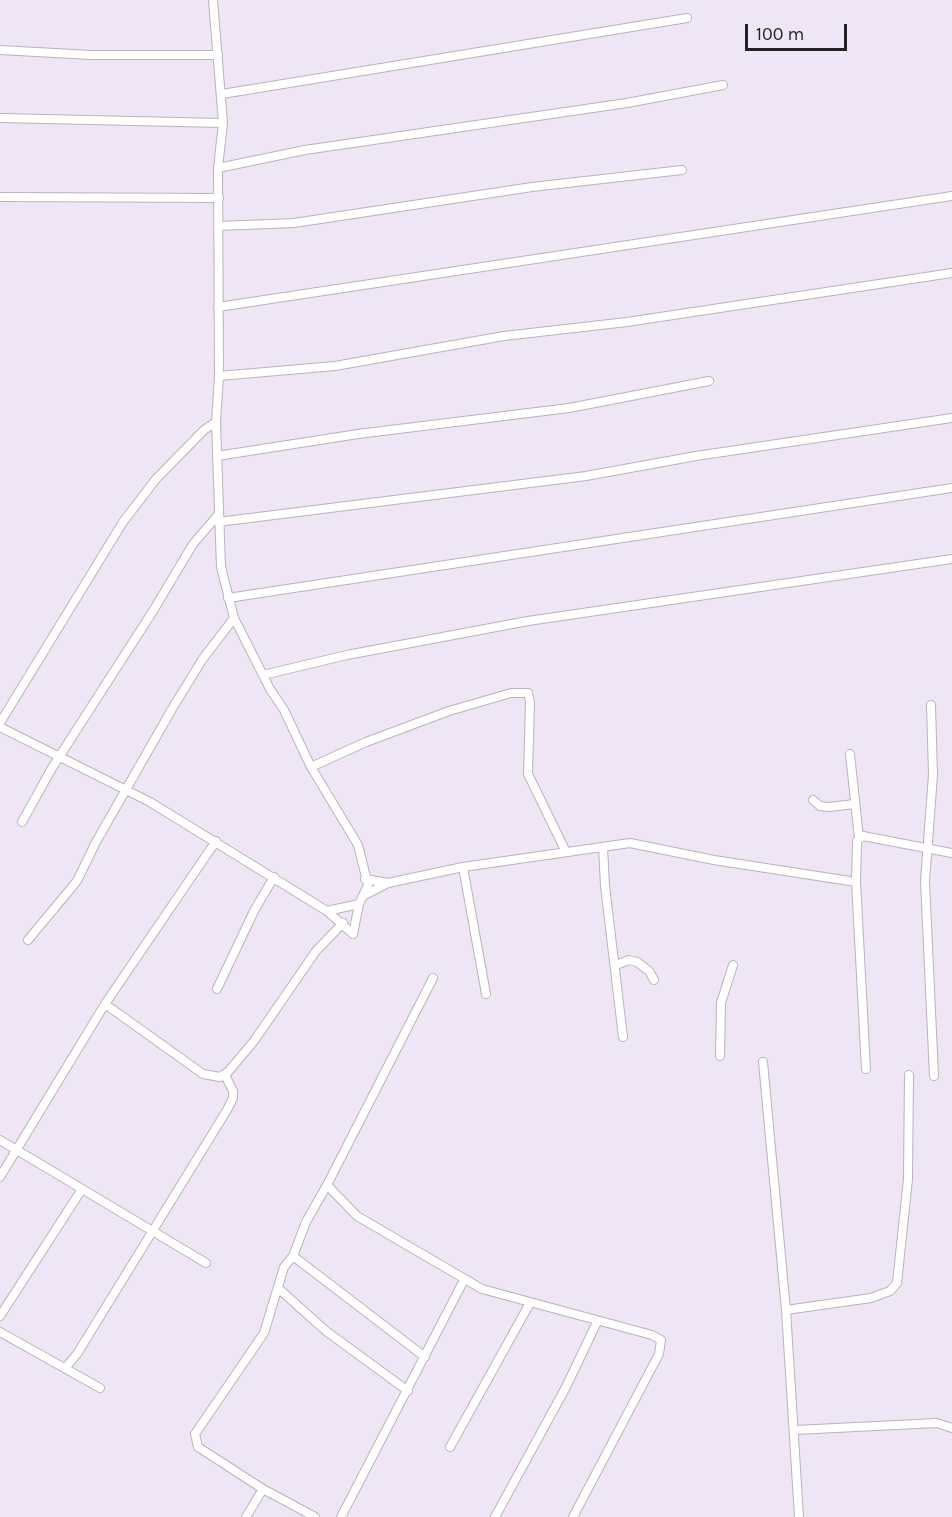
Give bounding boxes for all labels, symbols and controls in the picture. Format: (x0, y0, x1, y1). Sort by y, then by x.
scale bar (748, 12, 850, 50)
text: 100 m (756, 23, 804, 45)

